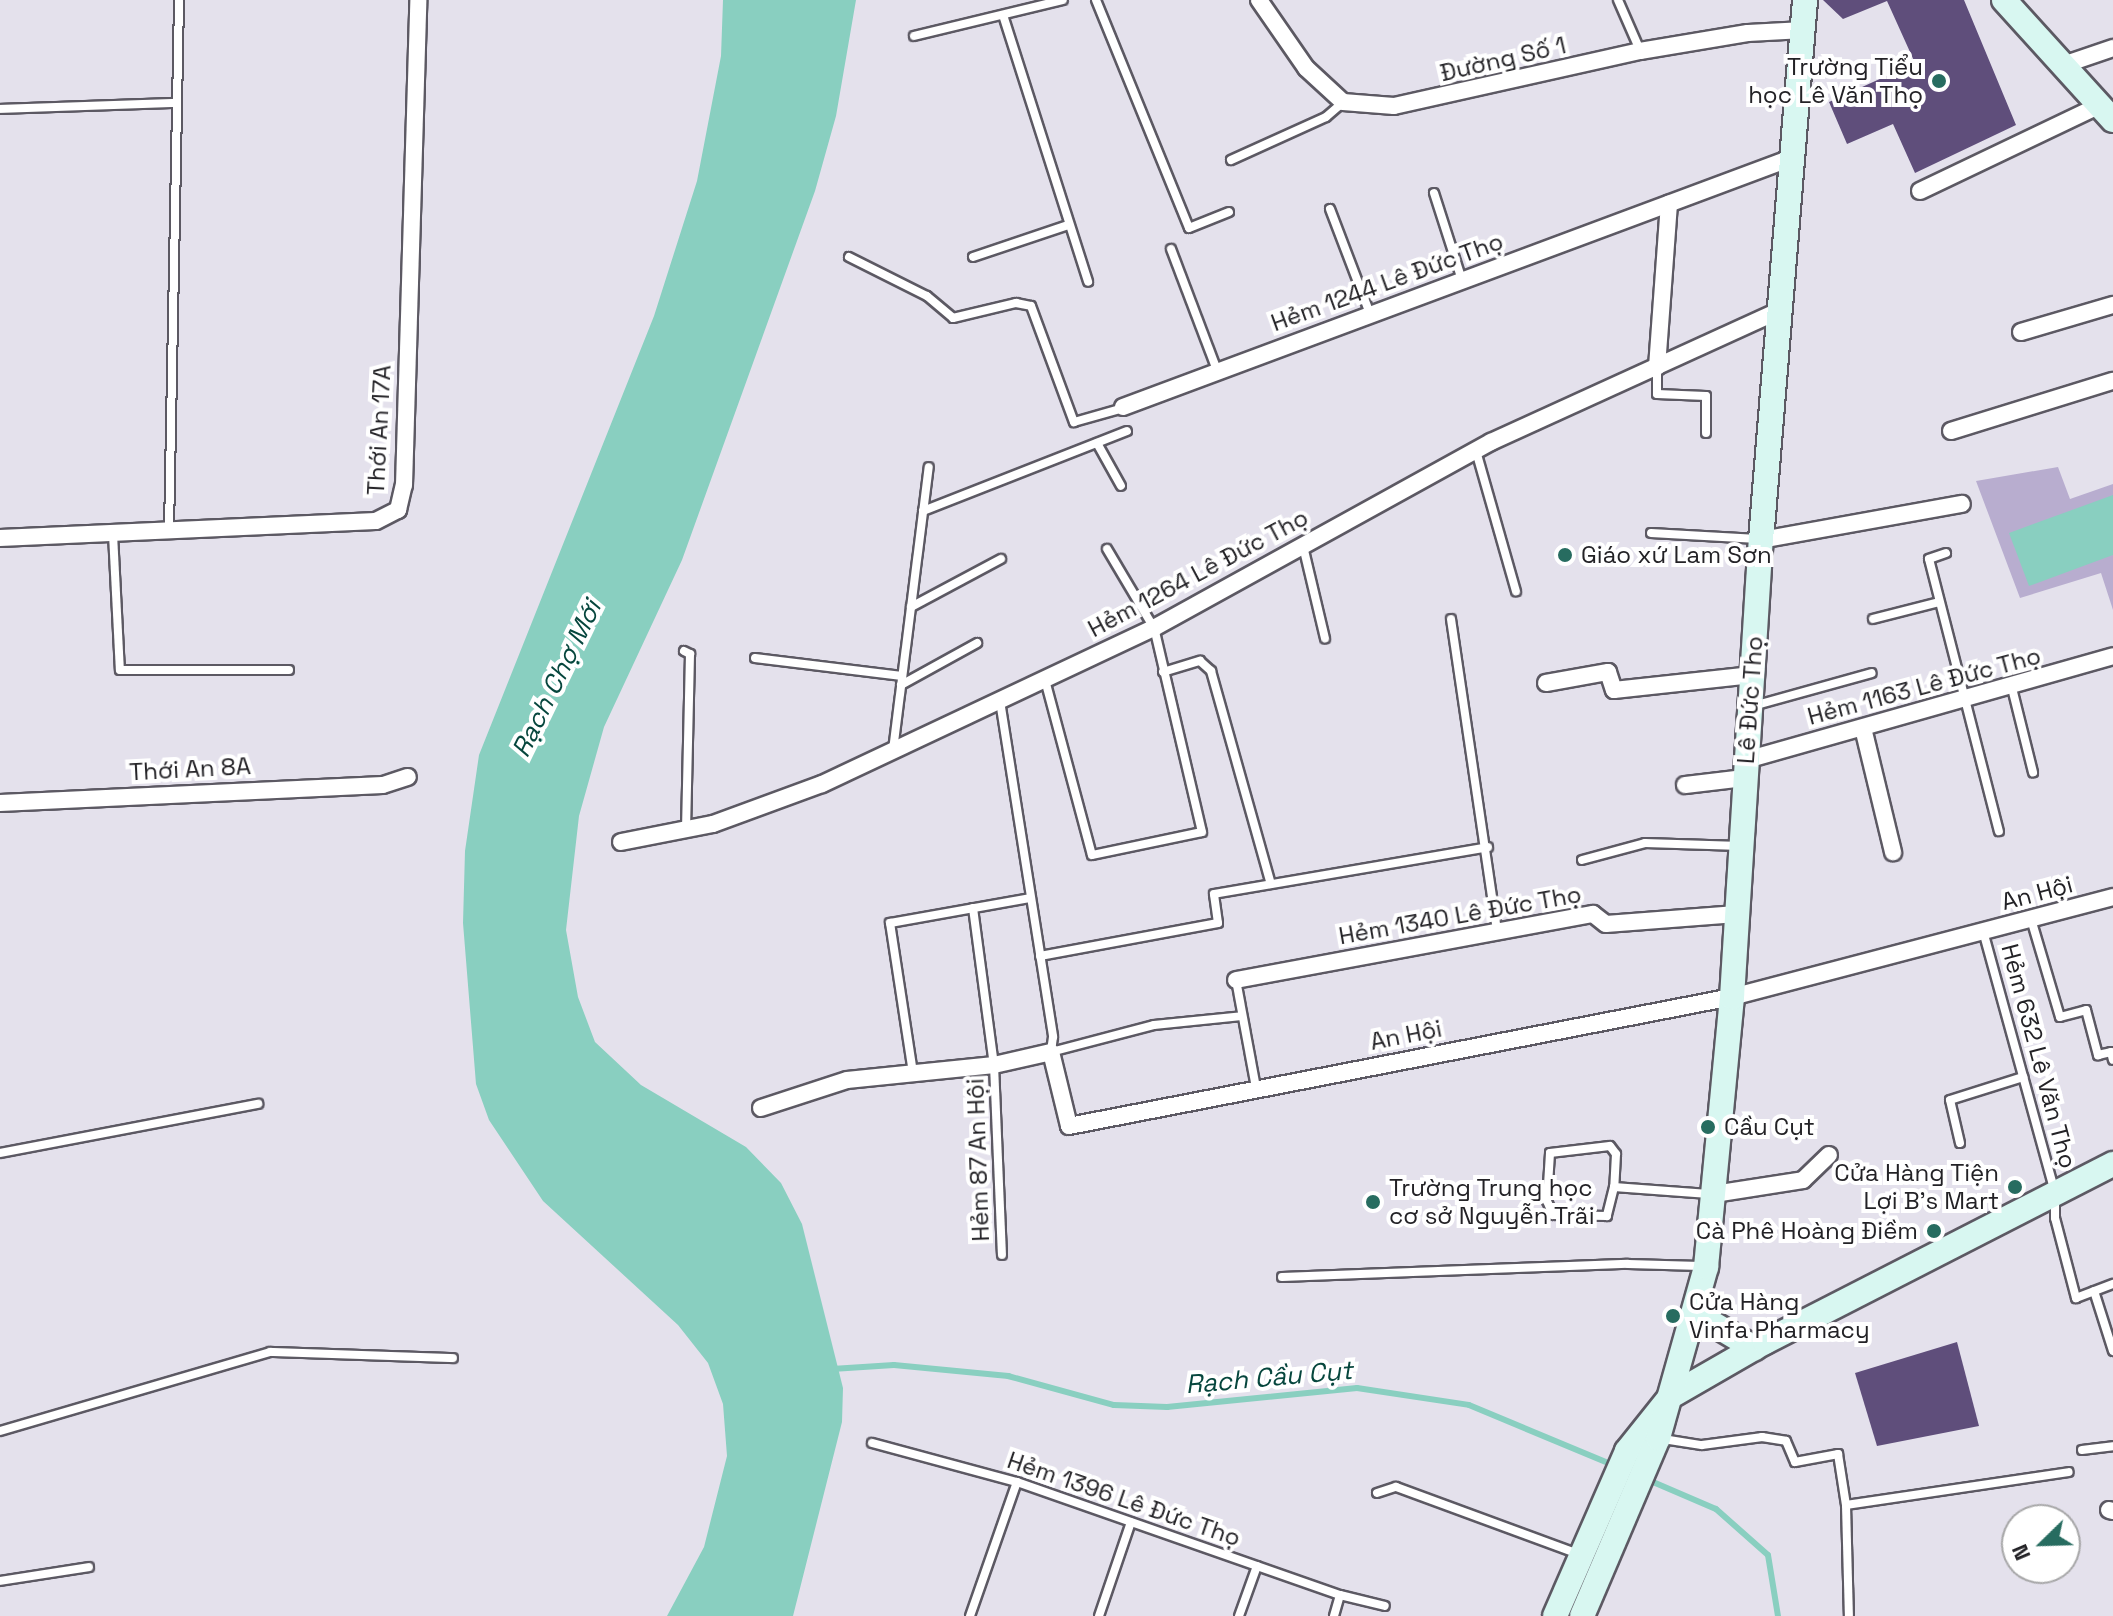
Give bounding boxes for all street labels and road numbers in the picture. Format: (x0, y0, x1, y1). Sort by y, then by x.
street label: Đường Số 1 (1437, 31, 1569, 87)
street label: Hẻm 1244 Lê Đức Thọ (1267, 227, 1507, 337)
street label: Thới An 17A (361, 364, 397, 496)
street label: Hẻm 1264 Lê Đức Thọ (1083, 503, 1313, 643)
street label: Lê Đức Thọ (1731, 635, 1769, 765)
street label: Hẻm 1163 Lê Đức Thọ (1804, 641, 2044, 731)
street label: Thới An 8A (128, 751, 252, 787)
street label: An Hội (1998, 870, 2076, 916)
street label: Hẻm 1340 Lê Đức Thọ (1336, 879, 1584, 951)
street label: Hẻm 632 Lê Văn Thọ (1995, 940, 2083, 1172)
street label: An Hội (1368, 1014, 1444, 1056)
street label: Hẻm 87 An Hội (961, 1078, 995, 1242)
street label: Hẻm 1396 Lê Đức Thọ (1003, 1445, 1245, 1553)

